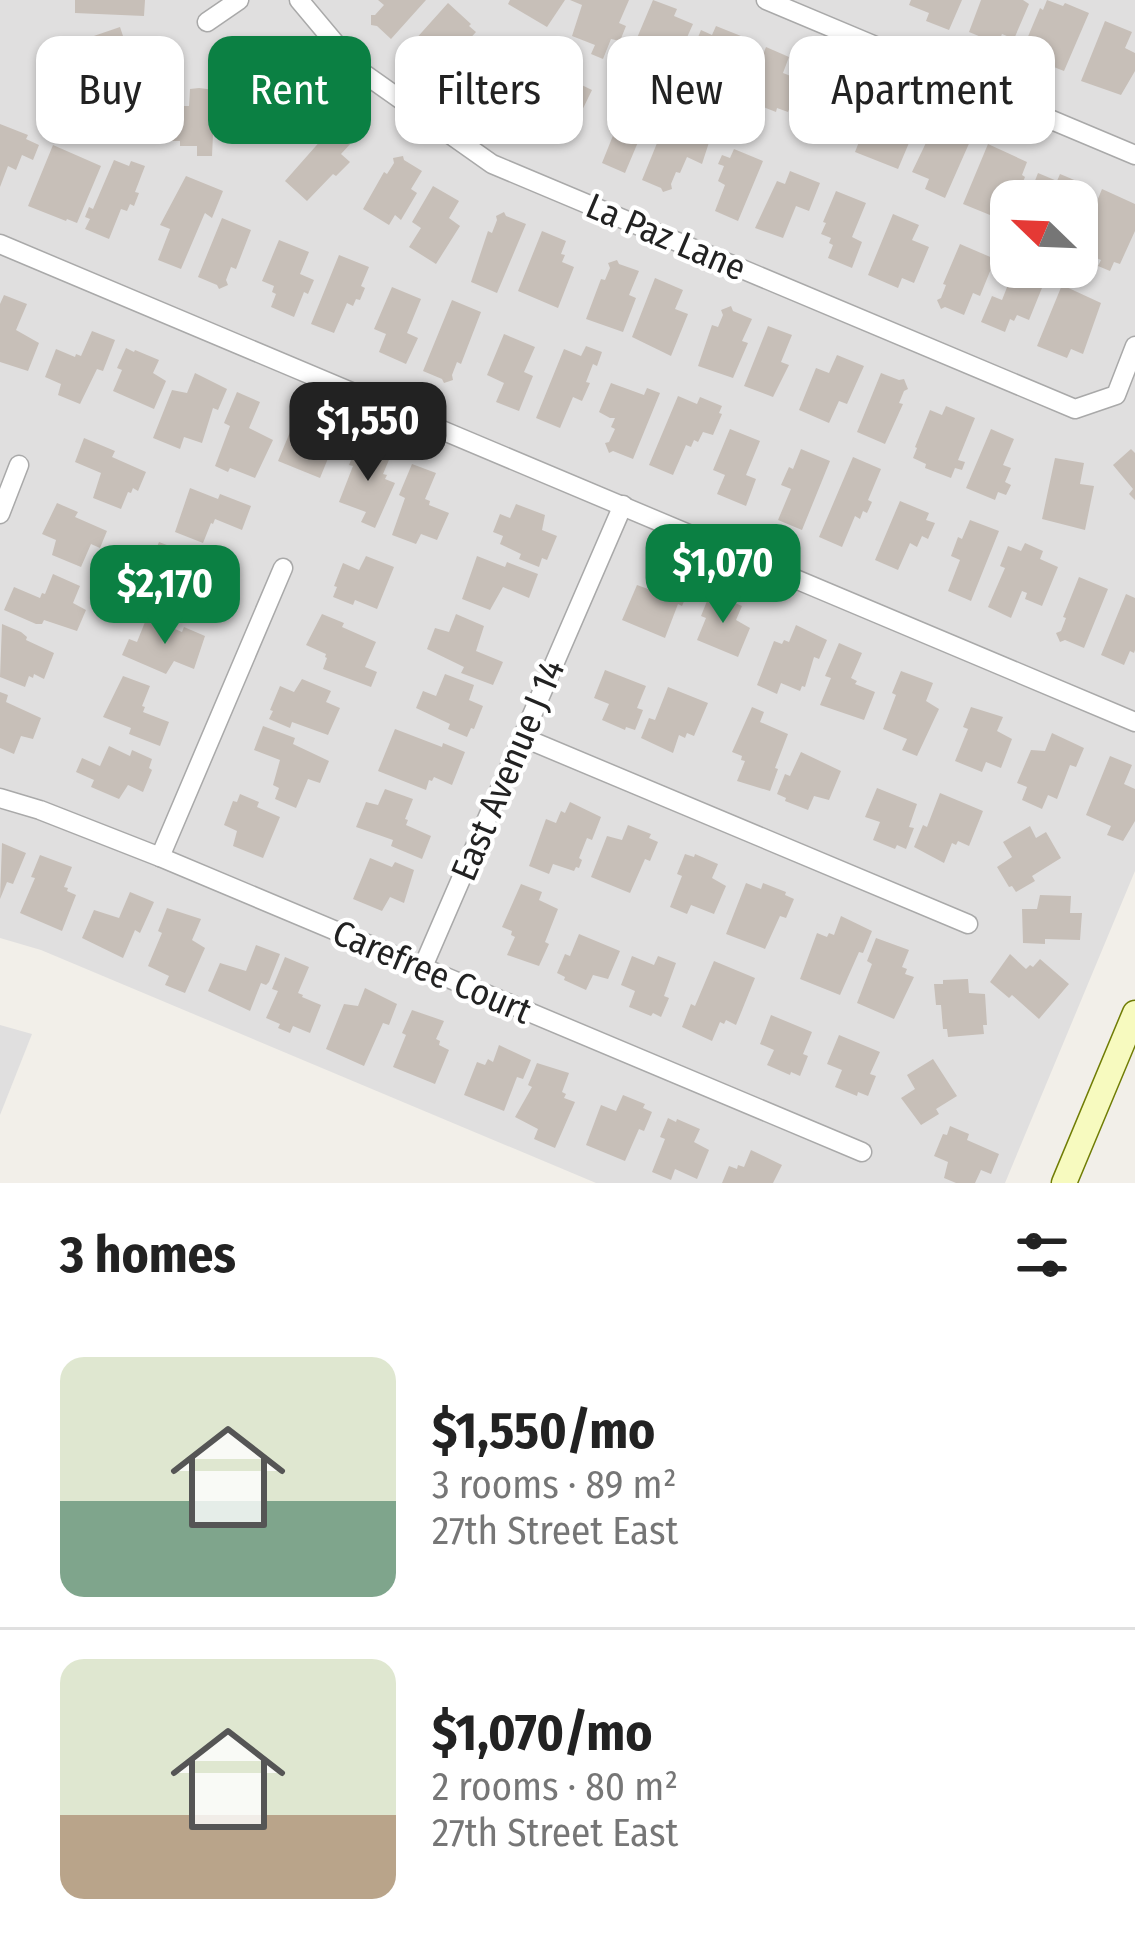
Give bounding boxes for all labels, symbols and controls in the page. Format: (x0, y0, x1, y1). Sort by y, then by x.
chip: Buy (36, 36, 184, 144)
chip: Rent (208, 36, 371, 144)
chip: Filters (395, 36, 583, 144)
chip: New (607, 36, 765, 144)
chip: Apartment (789, 36, 1055, 144)
north arrow (990, 180, 1098, 288)
map controls (990, 180, 1098, 288)
street label: La Paz Lane (580, 184, 752, 290)
pin: $1,550 (270, 382, 466, 484)
text: $1,550 (316, 398, 420, 444)
pin: $1,070 (625, 524, 821, 626)
text: $1,070 (673, 540, 773, 586)
pin: $2,170 (67, 545, 263, 647)
text: $2,170 (117, 561, 213, 607)
street label: East Avenue J 14 (442, 653, 574, 887)
street label: Carefree Court (326, 910, 538, 1034)
icon: filters (1009, 1222, 1075, 1288)
text: 3 homes (60, 1224, 236, 1286)
text: $1,550/mo (432, 1400, 655, 1462)
icon: home (156, 1405, 300, 1549)
text: 3 rooms · 89 m² (432, 1462, 677, 1508)
text: 27th Street East (432, 1508, 678, 1554)
text: $1,070/mo (432, 1702, 652, 1764)
icon: home (156, 1707, 300, 1851)
text: 2 rooms · 80 m² (432, 1764, 678, 1810)
text: 27th Street East (432, 1810, 678, 1856)

